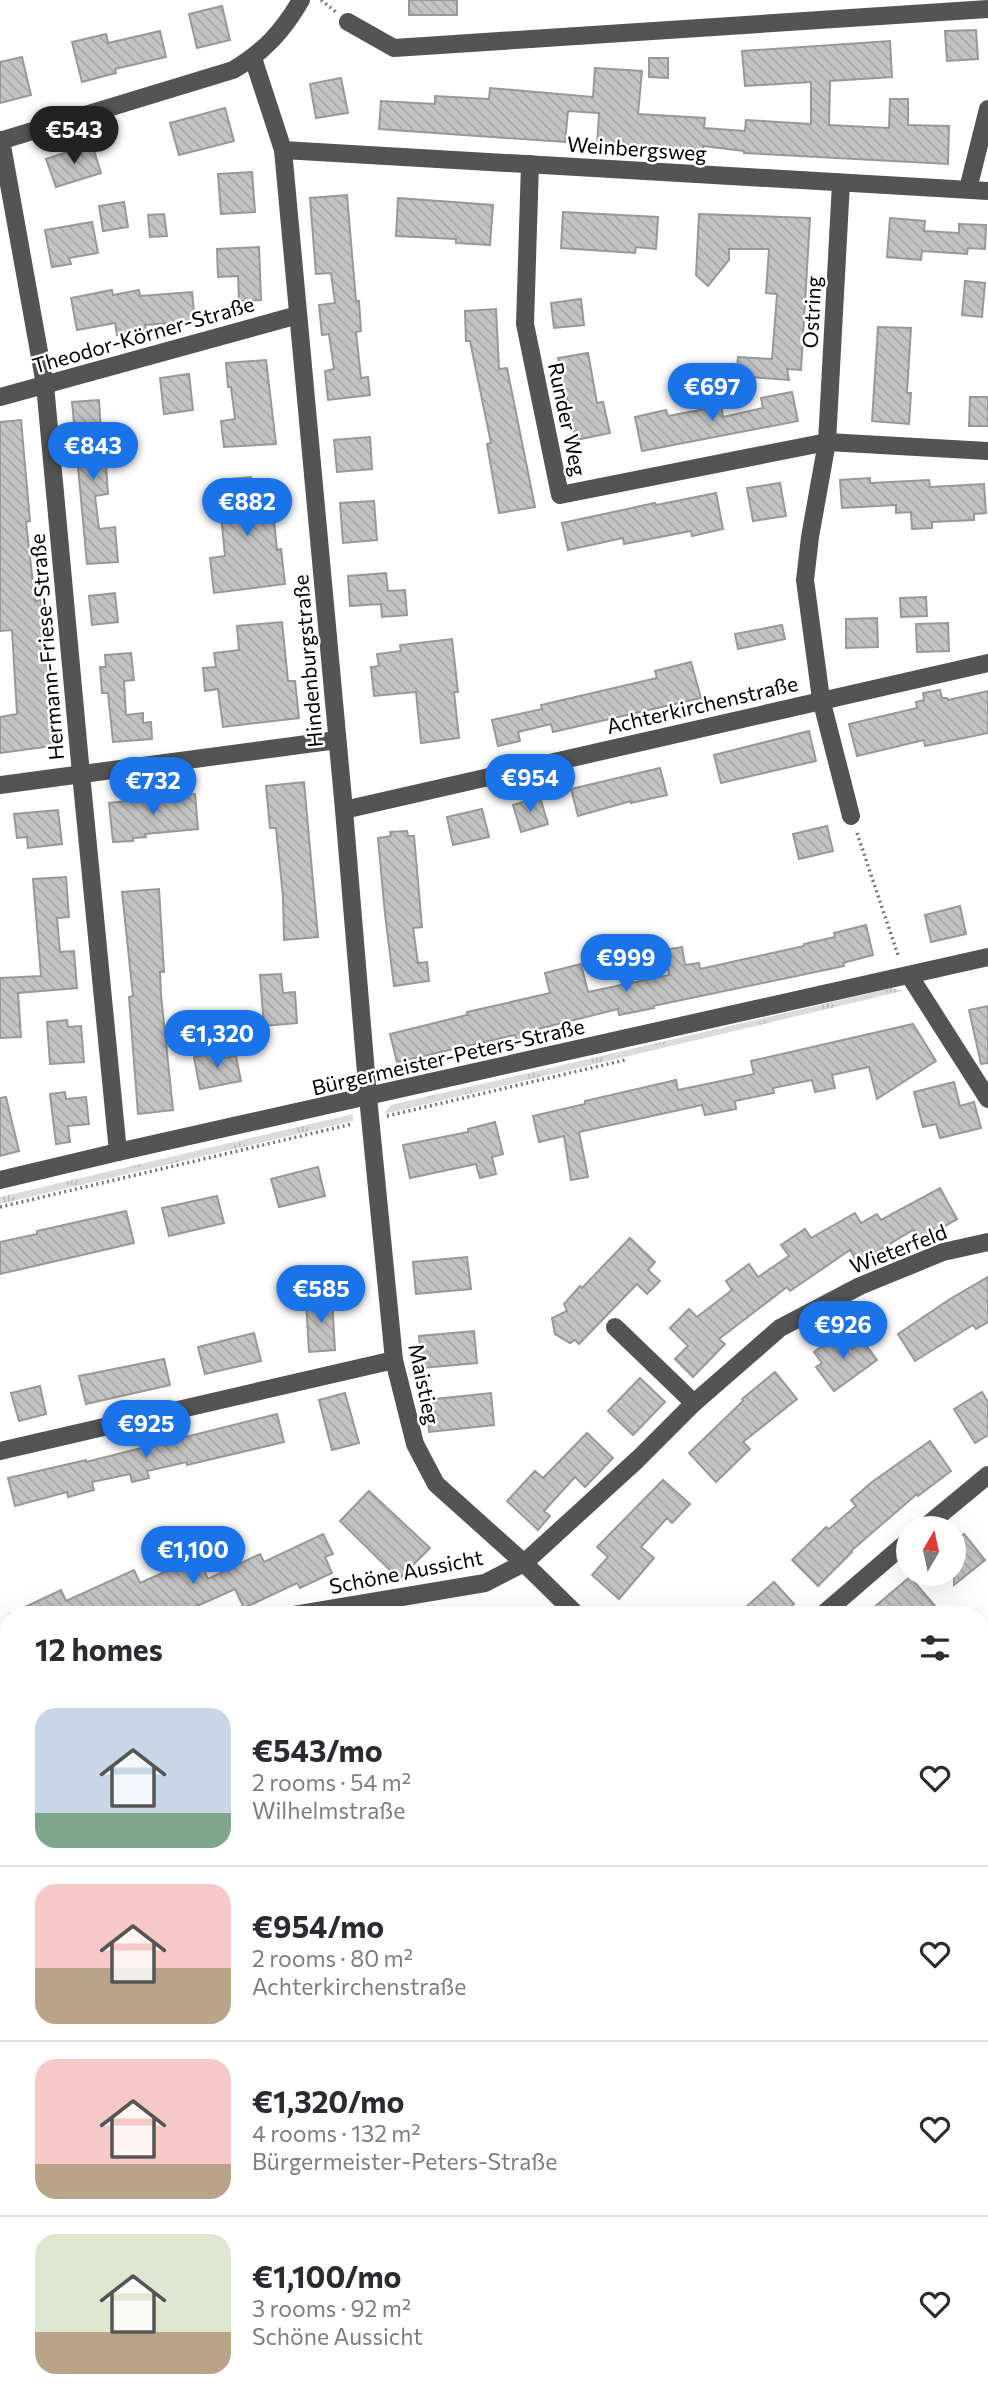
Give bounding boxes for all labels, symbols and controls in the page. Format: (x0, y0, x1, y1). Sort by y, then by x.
pin: €543 (33, 106, 115, 166)
text: €543 (45, 115, 103, 143)
street label: Weinbergsweg (566, 131, 708, 165)
street label: Ostring (797, 275, 825, 349)
street label: Theodor-Körner-Straße (29, 290, 257, 378)
street label: Runder Weg (544, 360, 592, 478)
pin: €697 (671, 364, 753, 423)
text: €697 (684, 372, 740, 400)
pin: €843 (52, 422, 134, 482)
text: €843 (64, 431, 122, 459)
pin: €882 (206, 478, 288, 538)
text: €882 (218, 487, 276, 515)
street label: Hermann-Friese-Straße (24, 533, 68, 761)
street label: Hindenburgstraße (287, 574, 327, 748)
street label: Achterkirchenstraße (604, 670, 800, 738)
pin: €954 (489, 754, 571, 814)
pin: €732 (112, 758, 194, 817)
text: €954 (501, 763, 559, 791)
text: €732 (125, 766, 181, 794)
pin: €999 (585, 934, 667, 994)
text: €999 (597, 943, 655, 971)
pin: €1,320 (160, 1010, 274, 1070)
street label: Bürgermeister-Peters-Straße (309, 1012, 587, 1100)
text: €1,320 (180, 1019, 254, 1047)
street label: Wieterfeld (846, 1218, 950, 1278)
pin: €585 (280, 1266, 362, 1325)
text: €585 (292, 1274, 350, 1302)
pin: €926 (802, 1302, 884, 1361)
text: €926 (814, 1310, 872, 1338)
street label: Maistieg (404, 1341, 446, 1427)
pin: €925 (105, 1400, 187, 1460)
text: €925 (118, 1409, 174, 1437)
north arrow (896, 1516, 966, 1586)
map controls (896, 1516, 966, 1586)
pin: €1,100 (136, 1526, 250, 1586)
text: €1,100 (157, 1535, 229, 1563)
street label: Schöne Aussicht (327, 1544, 485, 1598)
icon: filters (916, 1629, 954, 1667)
text: 12 homes (35, 1630, 163, 1667)
text: €543/mo (252, 1731, 383, 1768)
icon: home (91, 1736, 175, 1820)
icon: heart (916, 1759, 954, 1797)
text: 2 rooms · 54 m² (252, 1768, 411, 1796)
text: Wilhelmstraße (252, 1796, 405, 1824)
text: €954/mo (252, 1907, 384, 1944)
icon: home (91, 1912, 175, 1996)
icon: heart (916, 1935, 954, 1973)
text: 2 rooms · 80 m² (252, 1944, 413, 1972)
text: Achterkirchenstraße (252, 1972, 466, 2000)
text: €1,320/mo (252, 2082, 404, 2119)
icon: home (91, 2087, 175, 2171)
icon: heart (916, 2110, 954, 2148)
text: 4 rooms · 132 m² (252, 2119, 421, 2147)
text: Bürgermeister-Peters-Straße (252, 2147, 557, 2175)
text: €1,100/mo (252, 2257, 402, 2294)
icon: home (91, 2262, 175, 2346)
icon: heart (916, 2285, 954, 2323)
text: 3 rooms · 92 m² (252, 2294, 411, 2322)
text: Schöne Aussicht (252, 2322, 423, 2350)

